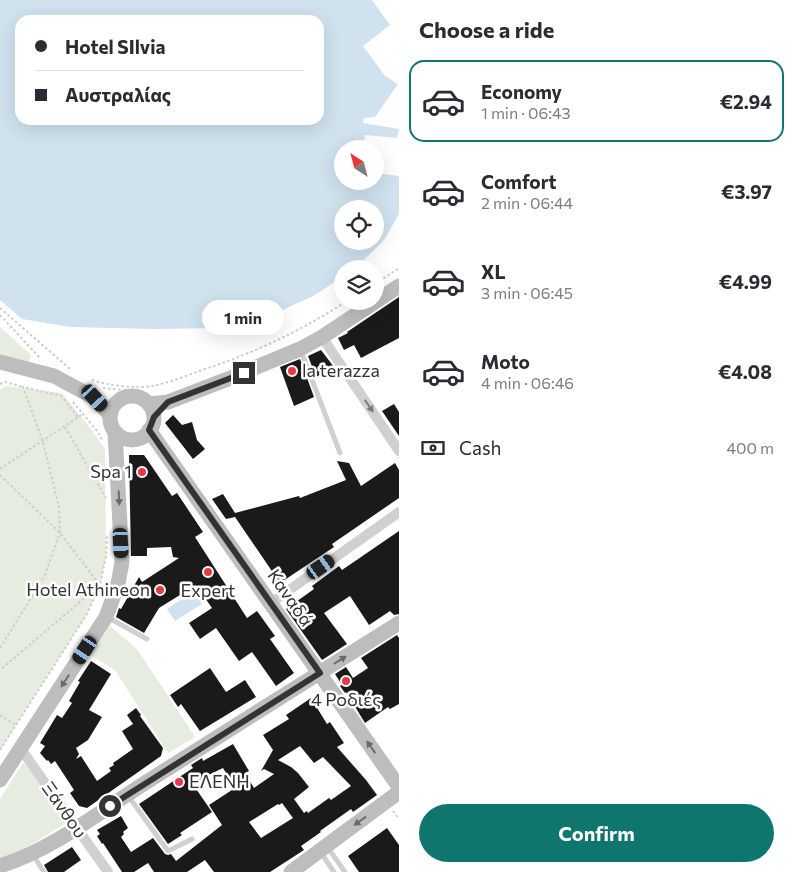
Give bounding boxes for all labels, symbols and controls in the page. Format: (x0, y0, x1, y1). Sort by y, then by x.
text: Choose a ride (419, 16, 554, 43)
text: Hotel SIlvia (65, 35, 165, 58)
icon: car (421, 79, 466, 124)
text: Economy (481, 80, 562, 103)
text: Αυστραλίας (65, 83, 171, 106)
text: €2.94 (720, 90, 772, 113)
text: 1 min · 06:43 (481, 103, 571, 122)
north arrow (334, 140, 384, 190)
map controls (334, 140, 384, 310)
icon: car (421, 169, 466, 214)
text: Comfort (481, 170, 557, 193)
text: €3.97 (721, 180, 772, 203)
text: 2 min · 06:44 (481, 193, 573, 212)
button: locate (334, 200, 384, 250)
icon: car (421, 259, 466, 304)
button: layers (334, 260, 384, 310)
text: XL (481, 260, 506, 283)
text: €4.99 (719, 270, 772, 293)
text: 3 min · 06:45 (481, 283, 573, 302)
callout: 1 min (203, 300, 285, 336)
text: 1 min (224, 308, 262, 327)
icon: car (421, 349, 466, 394)
text: Moto (481, 350, 530, 373)
place label: la terazza (302, 359, 380, 381)
text: €4.08 (718, 360, 772, 383)
route end (233, 362, 255, 384)
marker: la terazza (286, 365, 298, 377)
text: 4 min · 06:46 (481, 373, 574, 392)
car (79, 382, 110, 414)
one-way arrow (364, 400, 374, 413)
icon: cash (419, 434, 447, 462)
text: Cash (459, 436, 501, 459)
text: 400 m (726, 438, 774, 457)
place label: Spa 1 (90, 460, 132, 482)
marker: Spa 1 (136, 466, 148, 478)
one-way arrow (115, 491, 123, 507)
car (112, 528, 129, 558)
car (304, 552, 337, 582)
street label: Καναδά (263, 565, 318, 630)
marker: Expert (202, 566, 214, 578)
place label: Hotel Athineon (26, 578, 150, 600)
place label: Expert (181, 579, 235, 601)
marker: Hotel Athineon (154, 584, 166, 596)
car (70, 633, 99, 667)
one-way arrow (334, 655, 347, 664)
one-way arrow (60, 674, 69, 688)
marker: 4 Ροδιές (340, 675, 352, 687)
place label: 4 Ροδιές (311, 688, 381, 710)
one-way arrow (366, 740, 376, 754)
place label: ΕΛΕΝΗ (189, 770, 250, 792)
marker: ΕΛΕΝΗ (173, 776, 185, 788)
street label: Ξάνθου (38, 777, 92, 842)
route start (99, 795, 121, 817)
button: Confirm (419, 804, 774, 862)
one-way arrow (353, 816, 367, 826)

